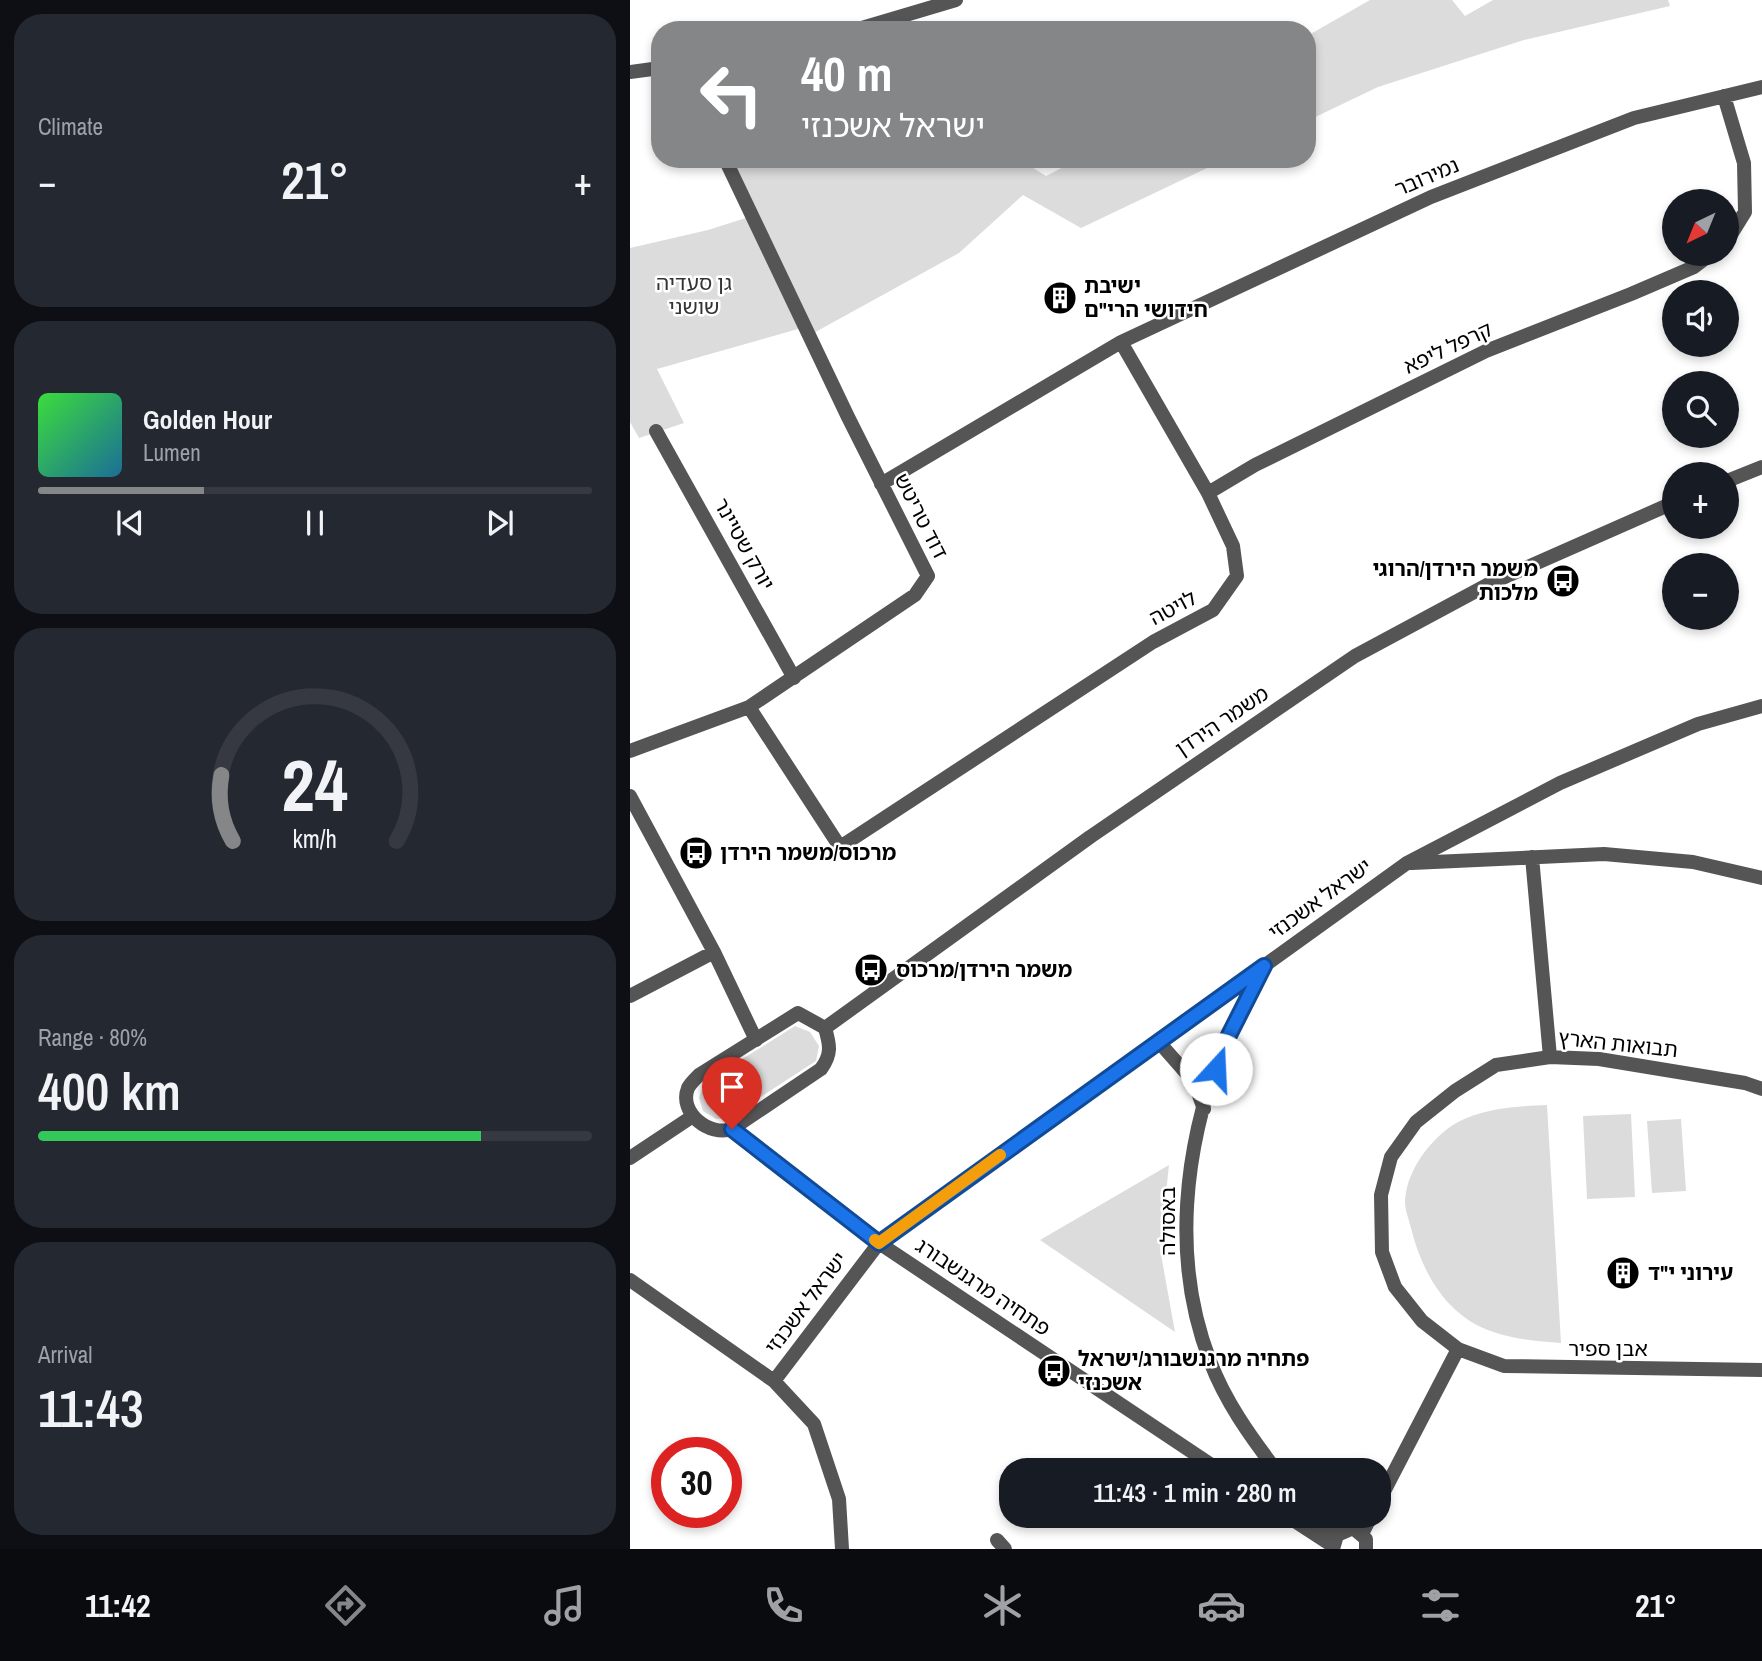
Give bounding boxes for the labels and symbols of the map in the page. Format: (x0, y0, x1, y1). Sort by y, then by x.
street label: נמירובר (1390, 150, 1463, 203)
north arrow (1662, 189, 1740, 266)
park label: גן סעדיה שושני (656, 268, 732, 321)
place label: ישיבת חידושי הרי"ם (1084, 271, 1208, 324)
building icon: ישיבת חידושי הרי"ם (1041, 279, 1079, 317)
street label: קרפל ליפא (1399, 314, 1497, 381)
street label: דוד טריטש (888, 468, 955, 564)
street label: יורק שטיינר (707, 493, 782, 595)
place label: משמר הירדן/הרוגי מלכות (1372, 554, 1538, 607)
bus stop icon: משמר הירדן/הרוגי מלכות (1544, 562, 1582, 600)
street label: לויטה (1144, 583, 1202, 632)
street label: משמר הירדן (1169, 679, 1274, 763)
bus stop icon: מרכוס/משמר הירדן (677, 834, 715, 872)
place label: מרכוס/משמר הירדן (720, 838, 897, 867)
street label: ישראל אשכנזי (1262, 851, 1377, 946)
bus stop icon: משמר הירדן/מרכוס (852, 951, 890, 989)
place label: משמר הירדן/מרכוס (896, 955, 1073, 984)
street label: תבואות הארץ (1557, 1023, 1679, 1064)
position arrow (1179, 1032, 1253, 1106)
pin (702, 1057, 762, 1129)
street label: באסולה (1153, 1186, 1182, 1256)
street label: פתחיה מרגנשבורג (910, 1231, 1056, 1343)
street label: ישראל אשכנזי (758, 1246, 854, 1360)
building icon: עירוני י"ד (1604, 1254, 1642, 1292)
place label: עירוני י"ד (1648, 1258, 1733, 1287)
street label: אבן ספיר (1568, 1334, 1648, 1363)
place label: פתחיה מרגנשבורג/ישראל אשכנזי (1078, 1344, 1309, 1397)
bus stop icon: פתחיה מרגנשבורג/ישראל אשכנזי (1035, 1352, 1073, 1390)
speed limit sign: 30 (651, 1437, 742, 1528)

